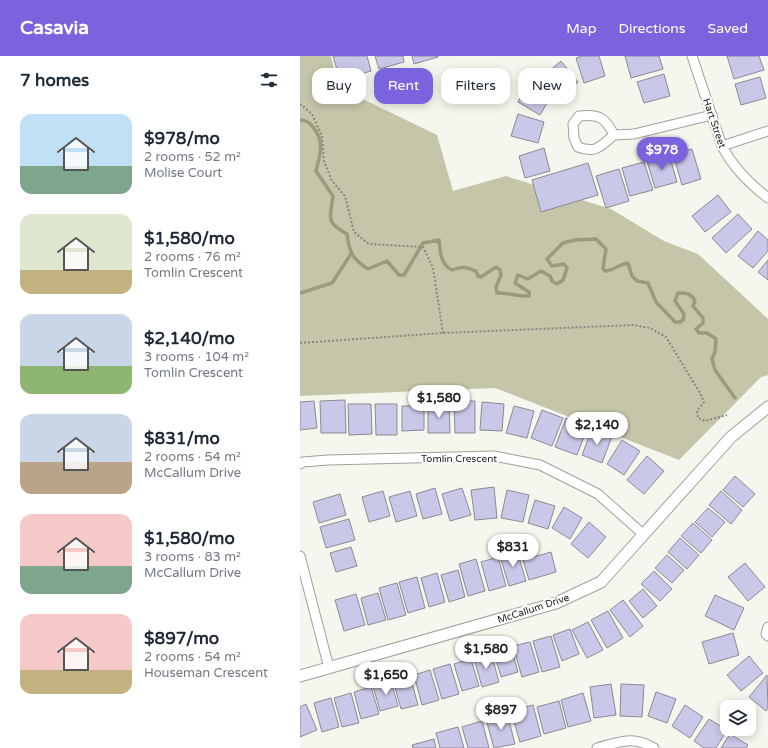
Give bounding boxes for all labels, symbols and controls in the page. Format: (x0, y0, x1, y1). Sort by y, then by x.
text: Casavia (20, 17, 89, 39)
text: Map (566, 20, 597, 37)
text: Directions (619, 20, 686, 37)
text: Saved (708, 20, 748, 37)
chip: Buy (312, 68, 366, 104)
chip: Rent (374, 68, 433, 104)
chip: Filters (441, 68, 510, 104)
chip: New (518, 68, 576, 104)
icon: filters (258, 69, 280, 91)
text: 7 homes (20, 70, 89, 91)
street label: Hart Street (700, 97, 728, 150)
text: $978/mo (144, 128, 220, 149)
icon: home (52, 130, 100, 178)
pin: $978 (638, 137, 686, 171)
text: $978 (646, 142, 678, 158)
text: 2 rooms · 52 m² (144, 149, 241, 165)
text: Molise Court (144, 165, 222, 181)
text: $1,580/mo (144, 228, 235, 249)
icon: home (52, 230, 100, 278)
text: 2 rooms · 76 m² (144, 249, 241, 265)
text: Tomlin Crescent (144, 265, 243, 281)
text: $2,140/mo (144, 328, 235, 349)
icon: home (52, 330, 100, 378)
text: 3 rooms · 104 m² (144, 349, 249, 365)
text: Tomlin Crescent (144, 365, 243, 381)
pin: $1,580 (406, 385, 472, 419)
text: $1,580 (417, 390, 461, 406)
pin: $2,140 (564, 412, 630, 446)
text: $2,140 (575, 417, 619, 433)
text: $831/mo (144, 428, 220, 449)
icon: home (52, 430, 100, 478)
text: 2 rooms · 54 m² (144, 449, 241, 465)
street label: Tomlin Crescent (421, 453, 497, 465)
text: McCallum Drive (144, 465, 241, 481)
text: $1,580/mo (144, 528, 235, 549)
icon: home (52, 530, 100, 578)
pin: $831 (489, 534, 537, 568)
text: $831 (497, 539, 529, 555)
text: 3 rooms · 83 m² (144, 549, 241, 565)
text: McCallum Drive (144, 565, 241, 581)
street label: McCallum Drive (496, 592, 571, 626)
text: $897/mo (144, 628, 219, 649)
icon: home (52, 630, 100, 678)
pin: $1,580 (453, 636, 519, 670)
text: $1,580 (464, 641, 508, 657)
text: 2 rooms · 54 m² (144, 649, 241, 665)
pin: $1,650 (353, 662, 419, 696)
text: Houseman Crescent (144, 665, 268, 681)
text: $1,650 (364, 667, 408, 683)
pin: $897 (477, 697, 525, 731)
map controls (720, 700, 756, 736)
button: layers (720, 700, 756, 736)
text: $897 (485, 702, 517, 718)

